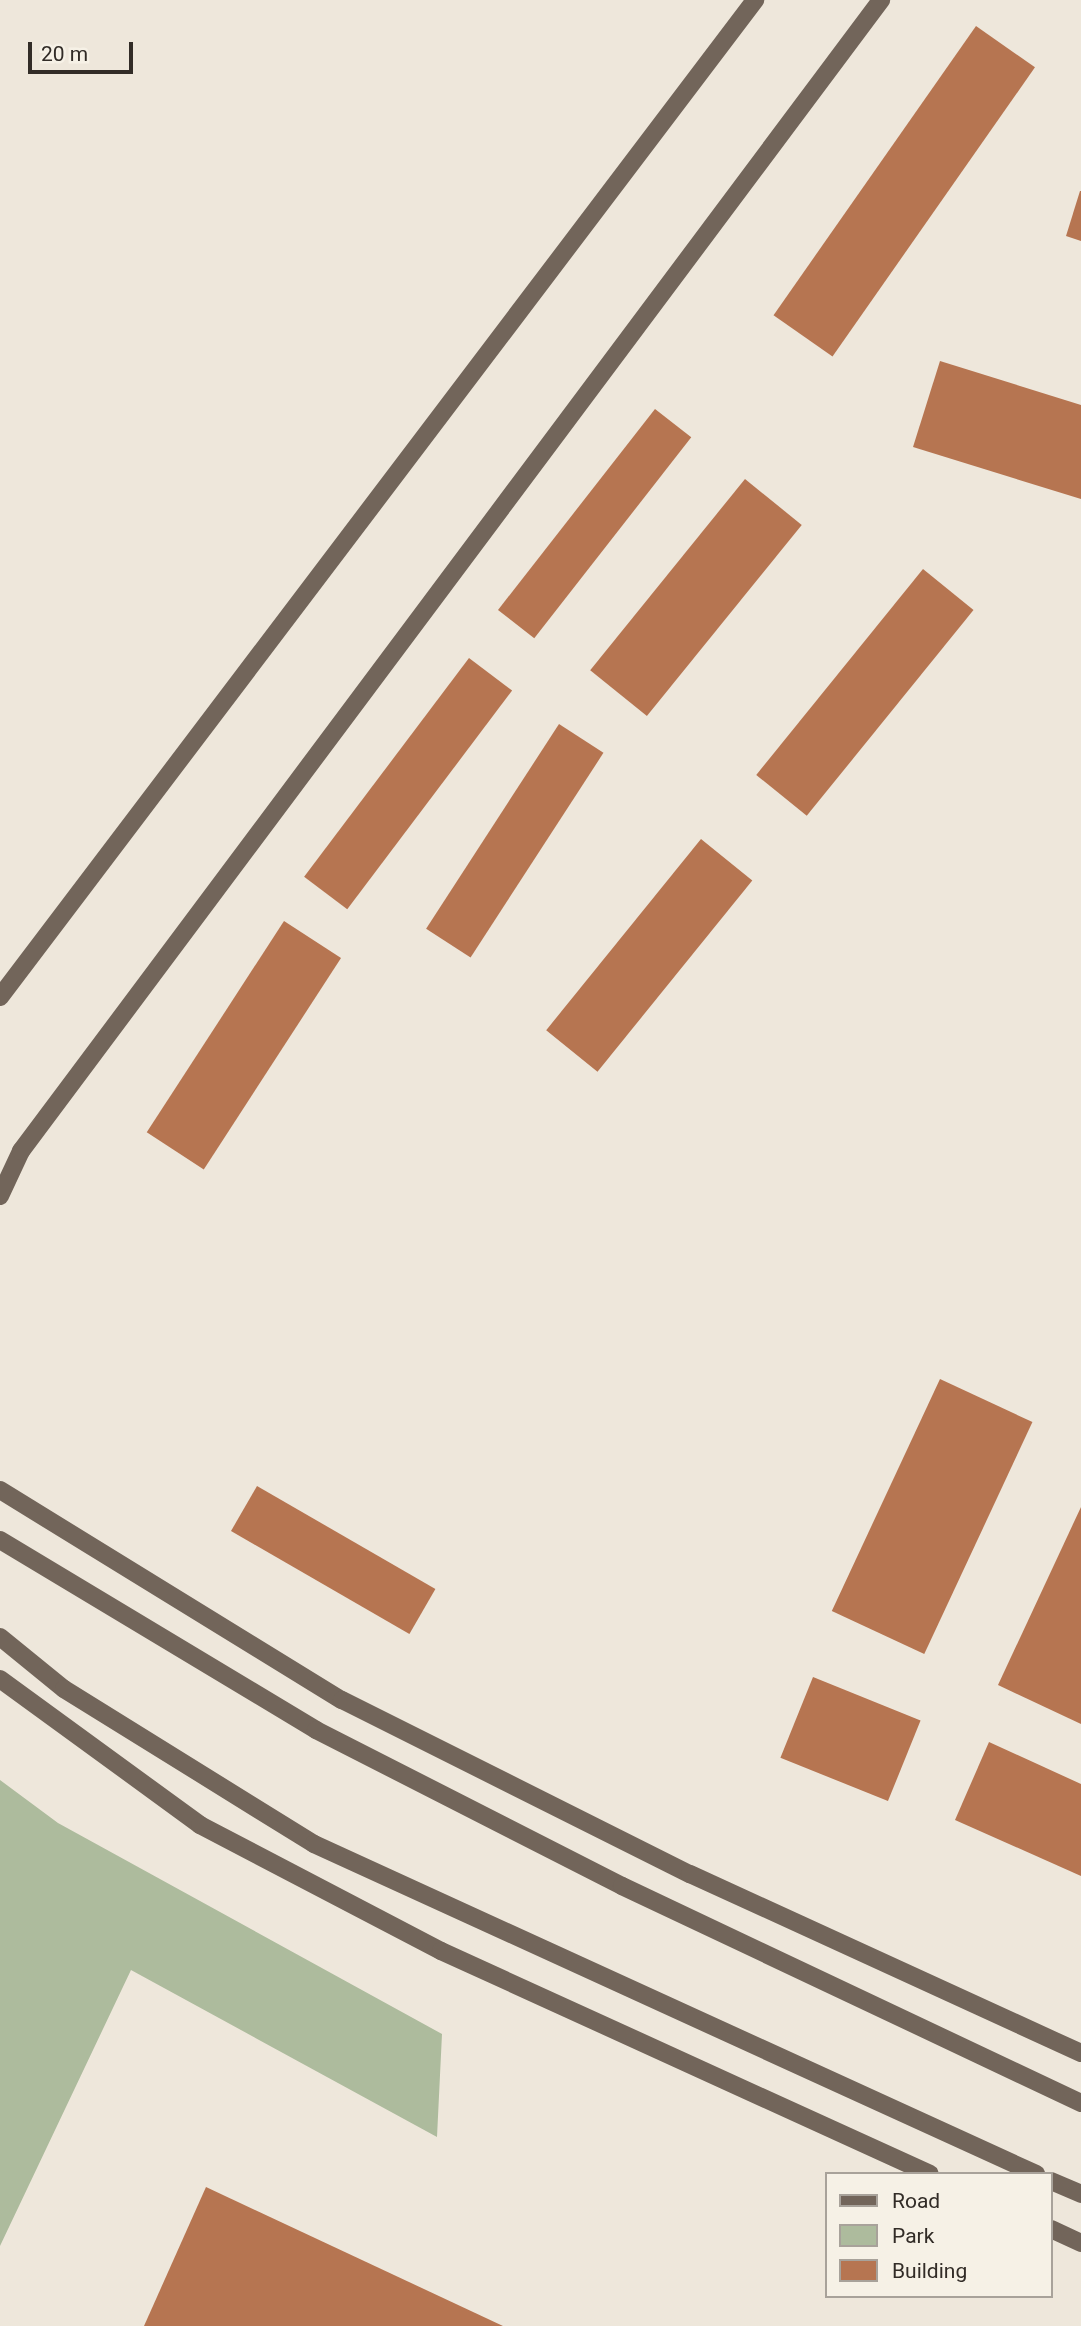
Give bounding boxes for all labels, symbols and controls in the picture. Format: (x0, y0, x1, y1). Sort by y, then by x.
scale bar (32, 28, 136, 72)
text: 20 m (41, 42, 88, 66)
legend (825, 2172, 1053, 2298)
text: Road (892, 2189, 940, 2213)
text: Park (892, 2224, 934, 2248)
text: Building (892, 2259, 967, 2283)

